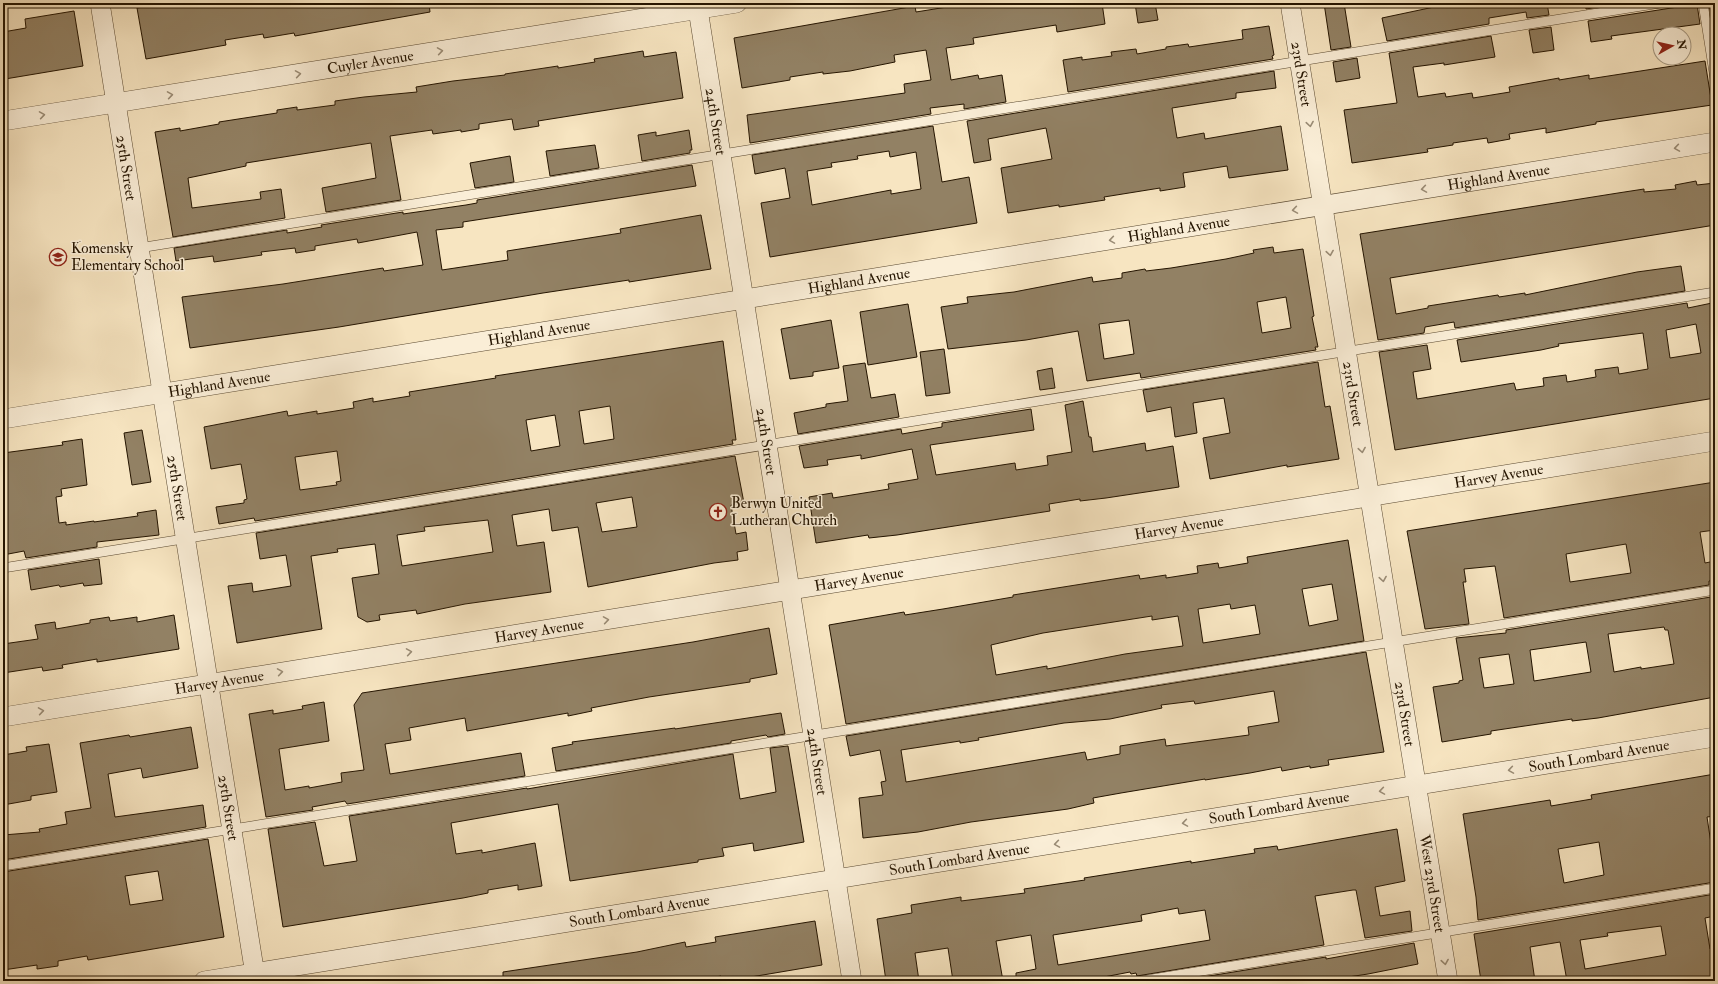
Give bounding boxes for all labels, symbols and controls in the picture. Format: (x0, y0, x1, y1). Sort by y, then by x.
north arrow (1652, 26, 1692, 66)
text: N (1674, 38, 1689, 52)
street label: 23rd Street (1287, 40, 1316, 108)
street label: Cuyler Avenue (326, 46, 415, 78)
one-way arrow (437, 47, 443, 56)
one-way arrow (295, 70, 301, 79)
street label: 24th Street (701, 87, 730, 157)
one-way arrow (167, 91, 173, 100)
one-way arrow (38, 111, 45, 120)
one-way arrow (1305, 121, 1314, 128)
street label: 25th Street (112, 134, 141, 202)
one-way arrow (1673, 143, 1680, 152)
street label: Highland Avenue (1446, 159, 1551, 195)
one-way arrow (1421, 184, 1427, 193)
one-way arrow (1292, 205, 1299, 214)
street label: Highland Avenue (1126, 211, 1231, 246)
one-way arrow (1109, 235, 1115, 244)
place label: Komensky Elementary School (71, 239, 184, 275)
school or university icon: Komensky Elementary School (48, 247, 68, 267)
one-way arrow (1325, 250, 1334, 256)
street label: Highland Avenue (806, 263, 911, 298)
street label: Highland Avenue (487, 315, 592, 350)
street label: 23rd Street (1339, 360, 1368, 428)
street label: Highland Avenue (167, 366, 272, 402)
street label: 24th Street (752, 407, 781, 477)
one-way arrow (1357, 447, 1366, 453)
street label: 25th Street (163, 454, 192, 522)
street label: Harvey Avenue (1453, 459, 1545, 492)
place label: Berwyn United Lutheran Church (731, 494, 837, 530)
church icon: Berwyn United Lutheran Church (708, 502, 728, 522)
street label: Harvey Avenue (1133, 511, 1225, 544)
street label: Harvey Avenue (813, 562, 905, 596)
one-way arrow (1378, 576, 1386, 582)
street label: Harvey Avenue (493, 614, 585, 647)
one-way arrow (603, 616, 609, 625)
one-way arrow (406, 648, 412, 657)
street label: Harvey Avenue (173, 666, 265, 699)
one-way arrow (277, 668, 283, 677)
street label: 23rd Street (1390, 680, 1419, 748)
one-way arrow (38, 707, 45, 716)
street label: 24th Street (803, 727, 832, 797)
street label: South Lombard Avenue (1527, 735, 1671, 776)
one-way arrow (1508, 766, 1514, 774)
street label: 25th Street (214, 774, 243, 842)
one-way arrow (1379, 786, 1385, 795)
street label: South Lombard Avenue (1207, 787, 1351, 828)
one-way arrow (1182, 818, 1188, 827)
street label: West 23rd Street (1415, 832, 1450, 934)
street label: South Lombard Avenue (888, 838, 1031, 880)
one-way arrow (1053, 839, 1060, 848)
street label: South Lombard Avenue (568, 890, 711, 931)
one-way arrow (1440, 959, 1449, 965)

